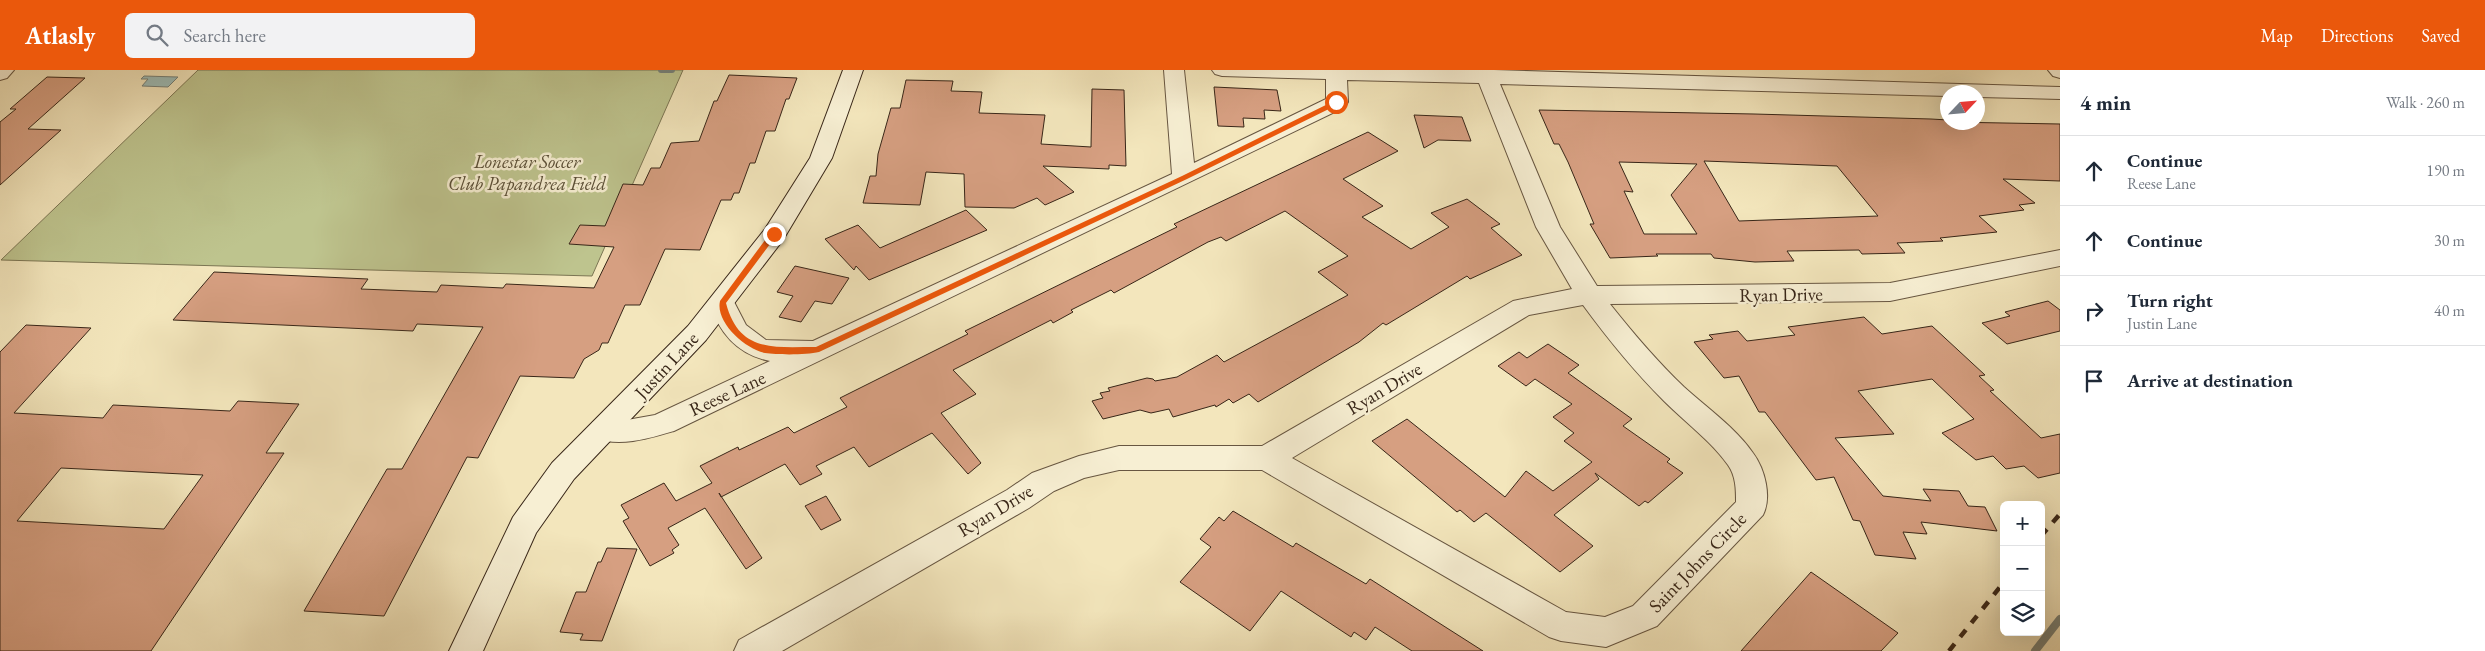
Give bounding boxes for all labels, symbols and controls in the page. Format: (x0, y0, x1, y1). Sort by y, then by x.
search box (125, 13, 475, 58)
text: Atlasly (25, 20, 95, 51)
icon: search (143, 21, 171, 49)
text: Search here (183, 23, 266, 48)
text: Map (2261, 24, 2293, 47)
text: Directions (2321, 24, 2393, 47)
text: Saved (2421, 24, 2460, 47)
north arrow (1940, 85, 1985, 130)
text: 4 min (2080, 89, 2131, 116)
route start (1325, 91, 1348, 114)
text: Walk · 260 m (2386, 92, 2465, 113)
text: Continue (2127, 148, 2202, 173)
park label: Lonestar Soccer Club Papandrea Field (448, 149, 606, 196)
icon: ahead (2080, 157, 2108, 185)
text: 190 m (2426, 160, 2465, 181)
text: Reese Lane (2127, 173, 2196, 194)
route end (763, 223, 786, 246)
icon: ahead (2080, 227, 2108, 255)
text: Continue (2127, 228, 2202, 253)
text: 30 m (2434, 230, 2465, 251)
street label: Ryan Drive (1739, 281, 1823, 308)
text: Turn right (2127, 288, 2213, 313)
icon: right (2080, 297, 2108, 325)
text: 40 m (2434, 300, 2465, 321)
text: Justin Lane (2127, 313, 2197, 334)
street label: Justin Lane (627, 326, 704, 406)
street label: Ryan Drive (1342, 356, 1427, 421)
street label: Reese Lane (685, 365, 769, 422)
icon: arrive (2080, 367, 2108, 395)
text: Arrive at destination (2127, 368, 2293, 393)
street label: Ryan Drive (953, 478, 1038, 543)
map controls (2000, 501, 2045, 636)
button: + (2000, 501, 2045, 546)
street label: Saint Johns Circle (1643, 507, 1752, 618)
button: − (2000, 546, 2045, 591)
button: layers (2000, 591, 2045, 636)

